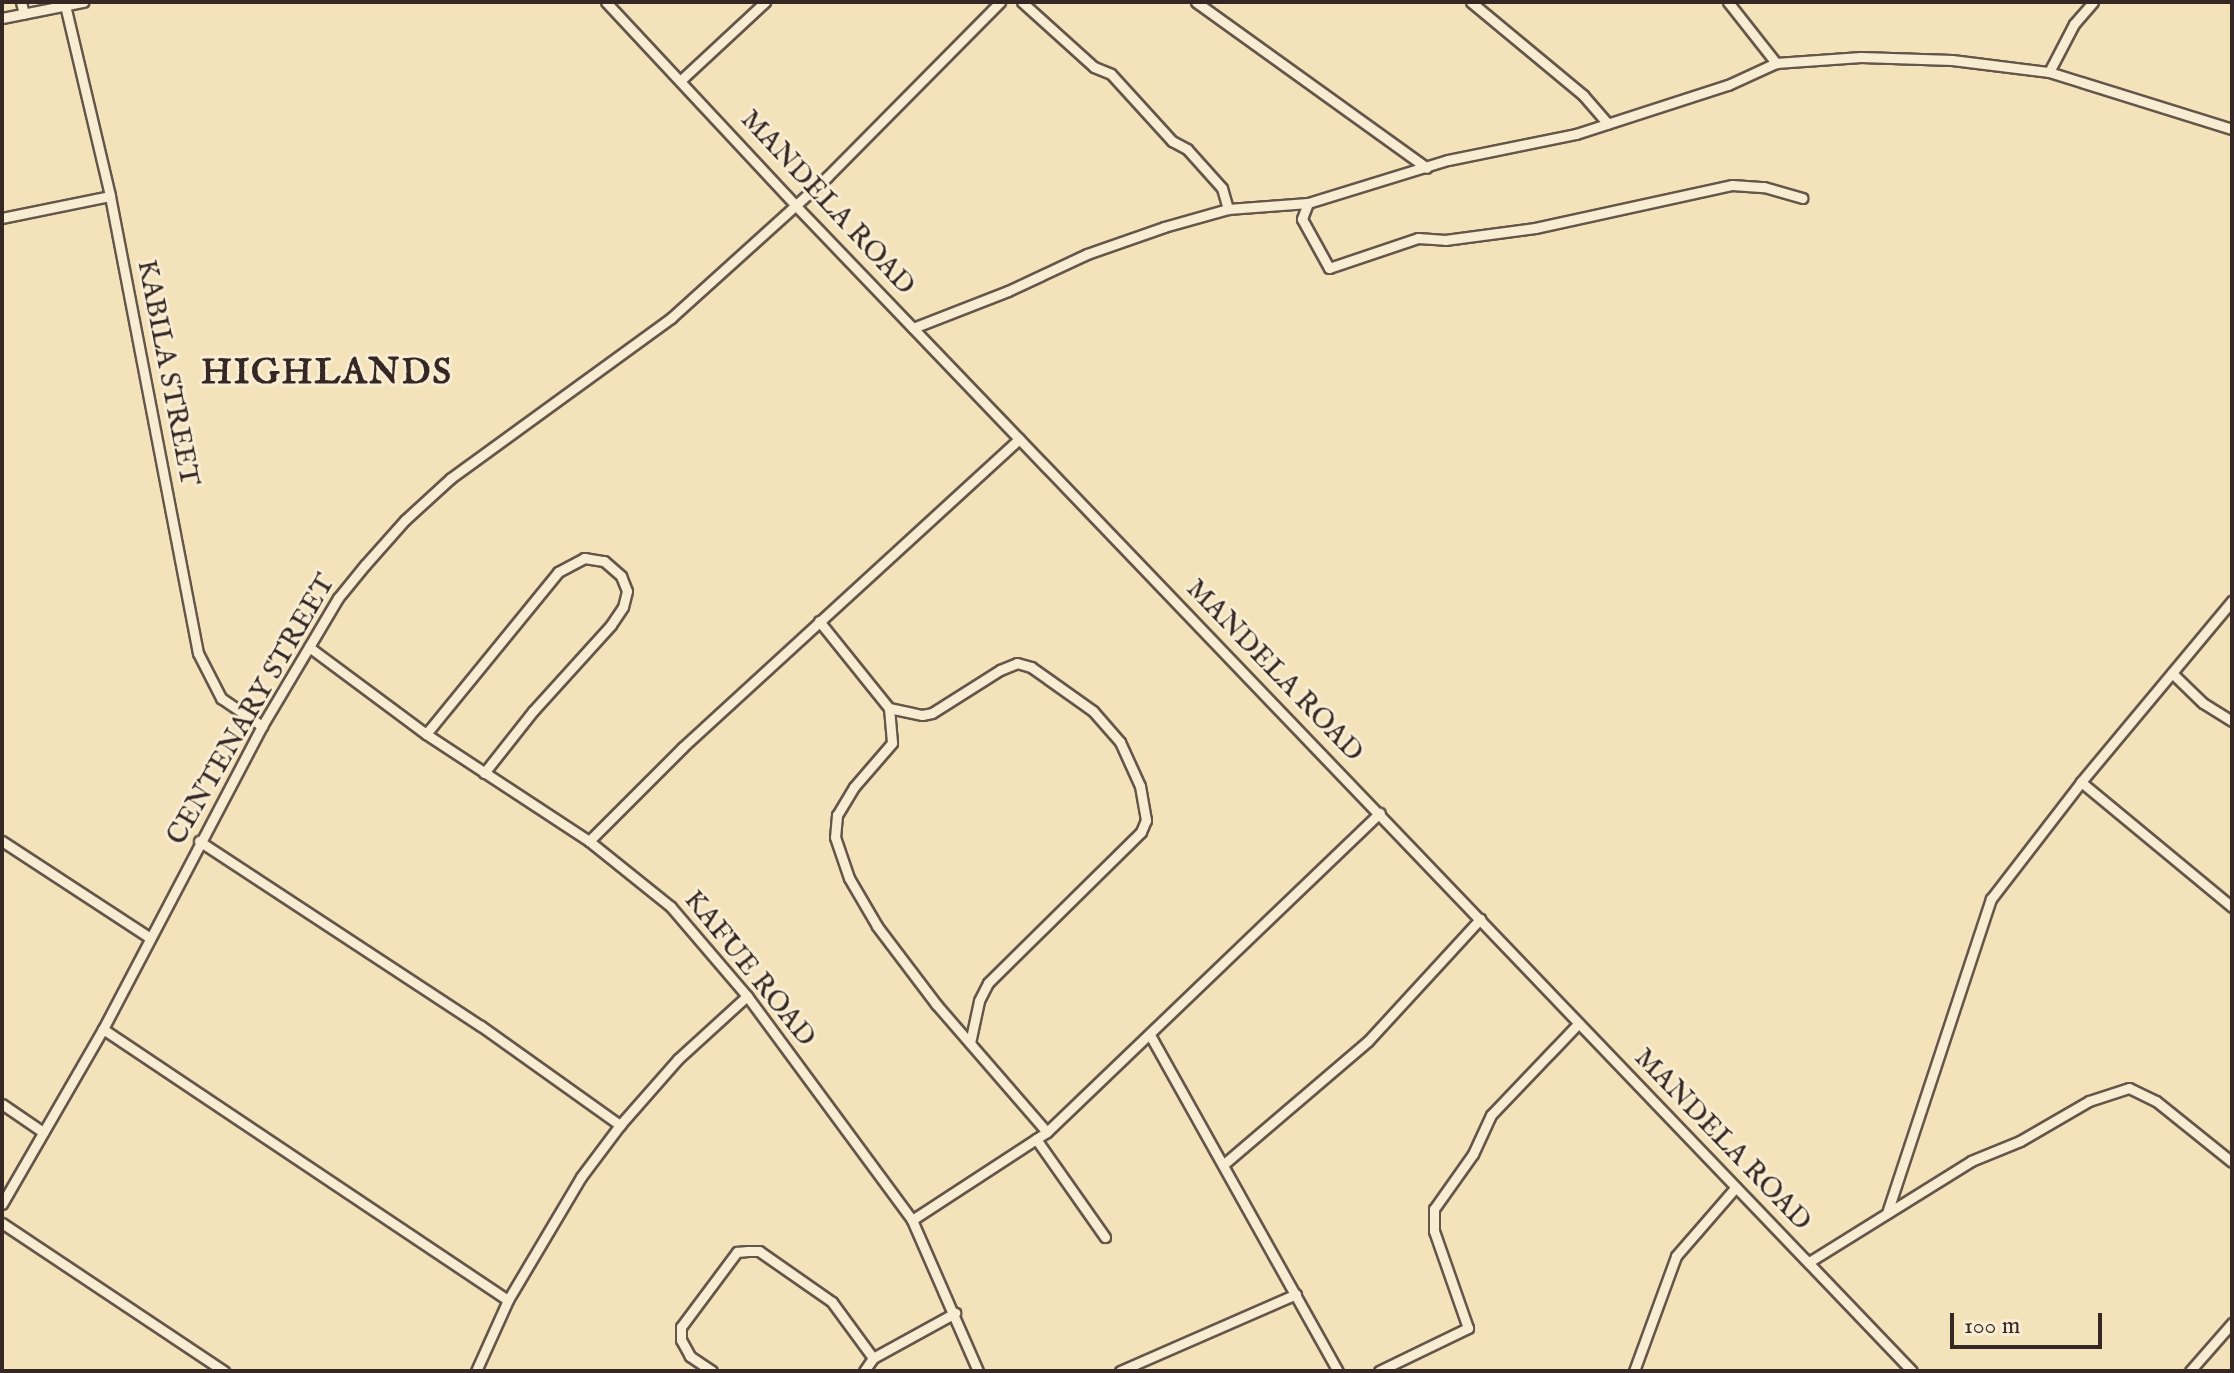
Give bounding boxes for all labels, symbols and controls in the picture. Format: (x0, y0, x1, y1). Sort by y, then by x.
street label: MANDELA ROAD (733, 104, 921, 302)
street label: KABILA STREET (129, 257, 205, 489)
district label: HIGHLANDS (201, 352, 453, 396)
street label: CENTENARY STREET (161, 569, 343, 851)
street label: MANDELA ROAD (1178, 573, 1370, 769)
street label: KAFUE ROAD (676, 884, 822, 1054)
street label: MANDELA ROAD (1626, 1042, 1818, 1238)
scale bar (1954, 1297, 2106, 1347)
text: 100 m (1964, 1311, 2020, 1342)

